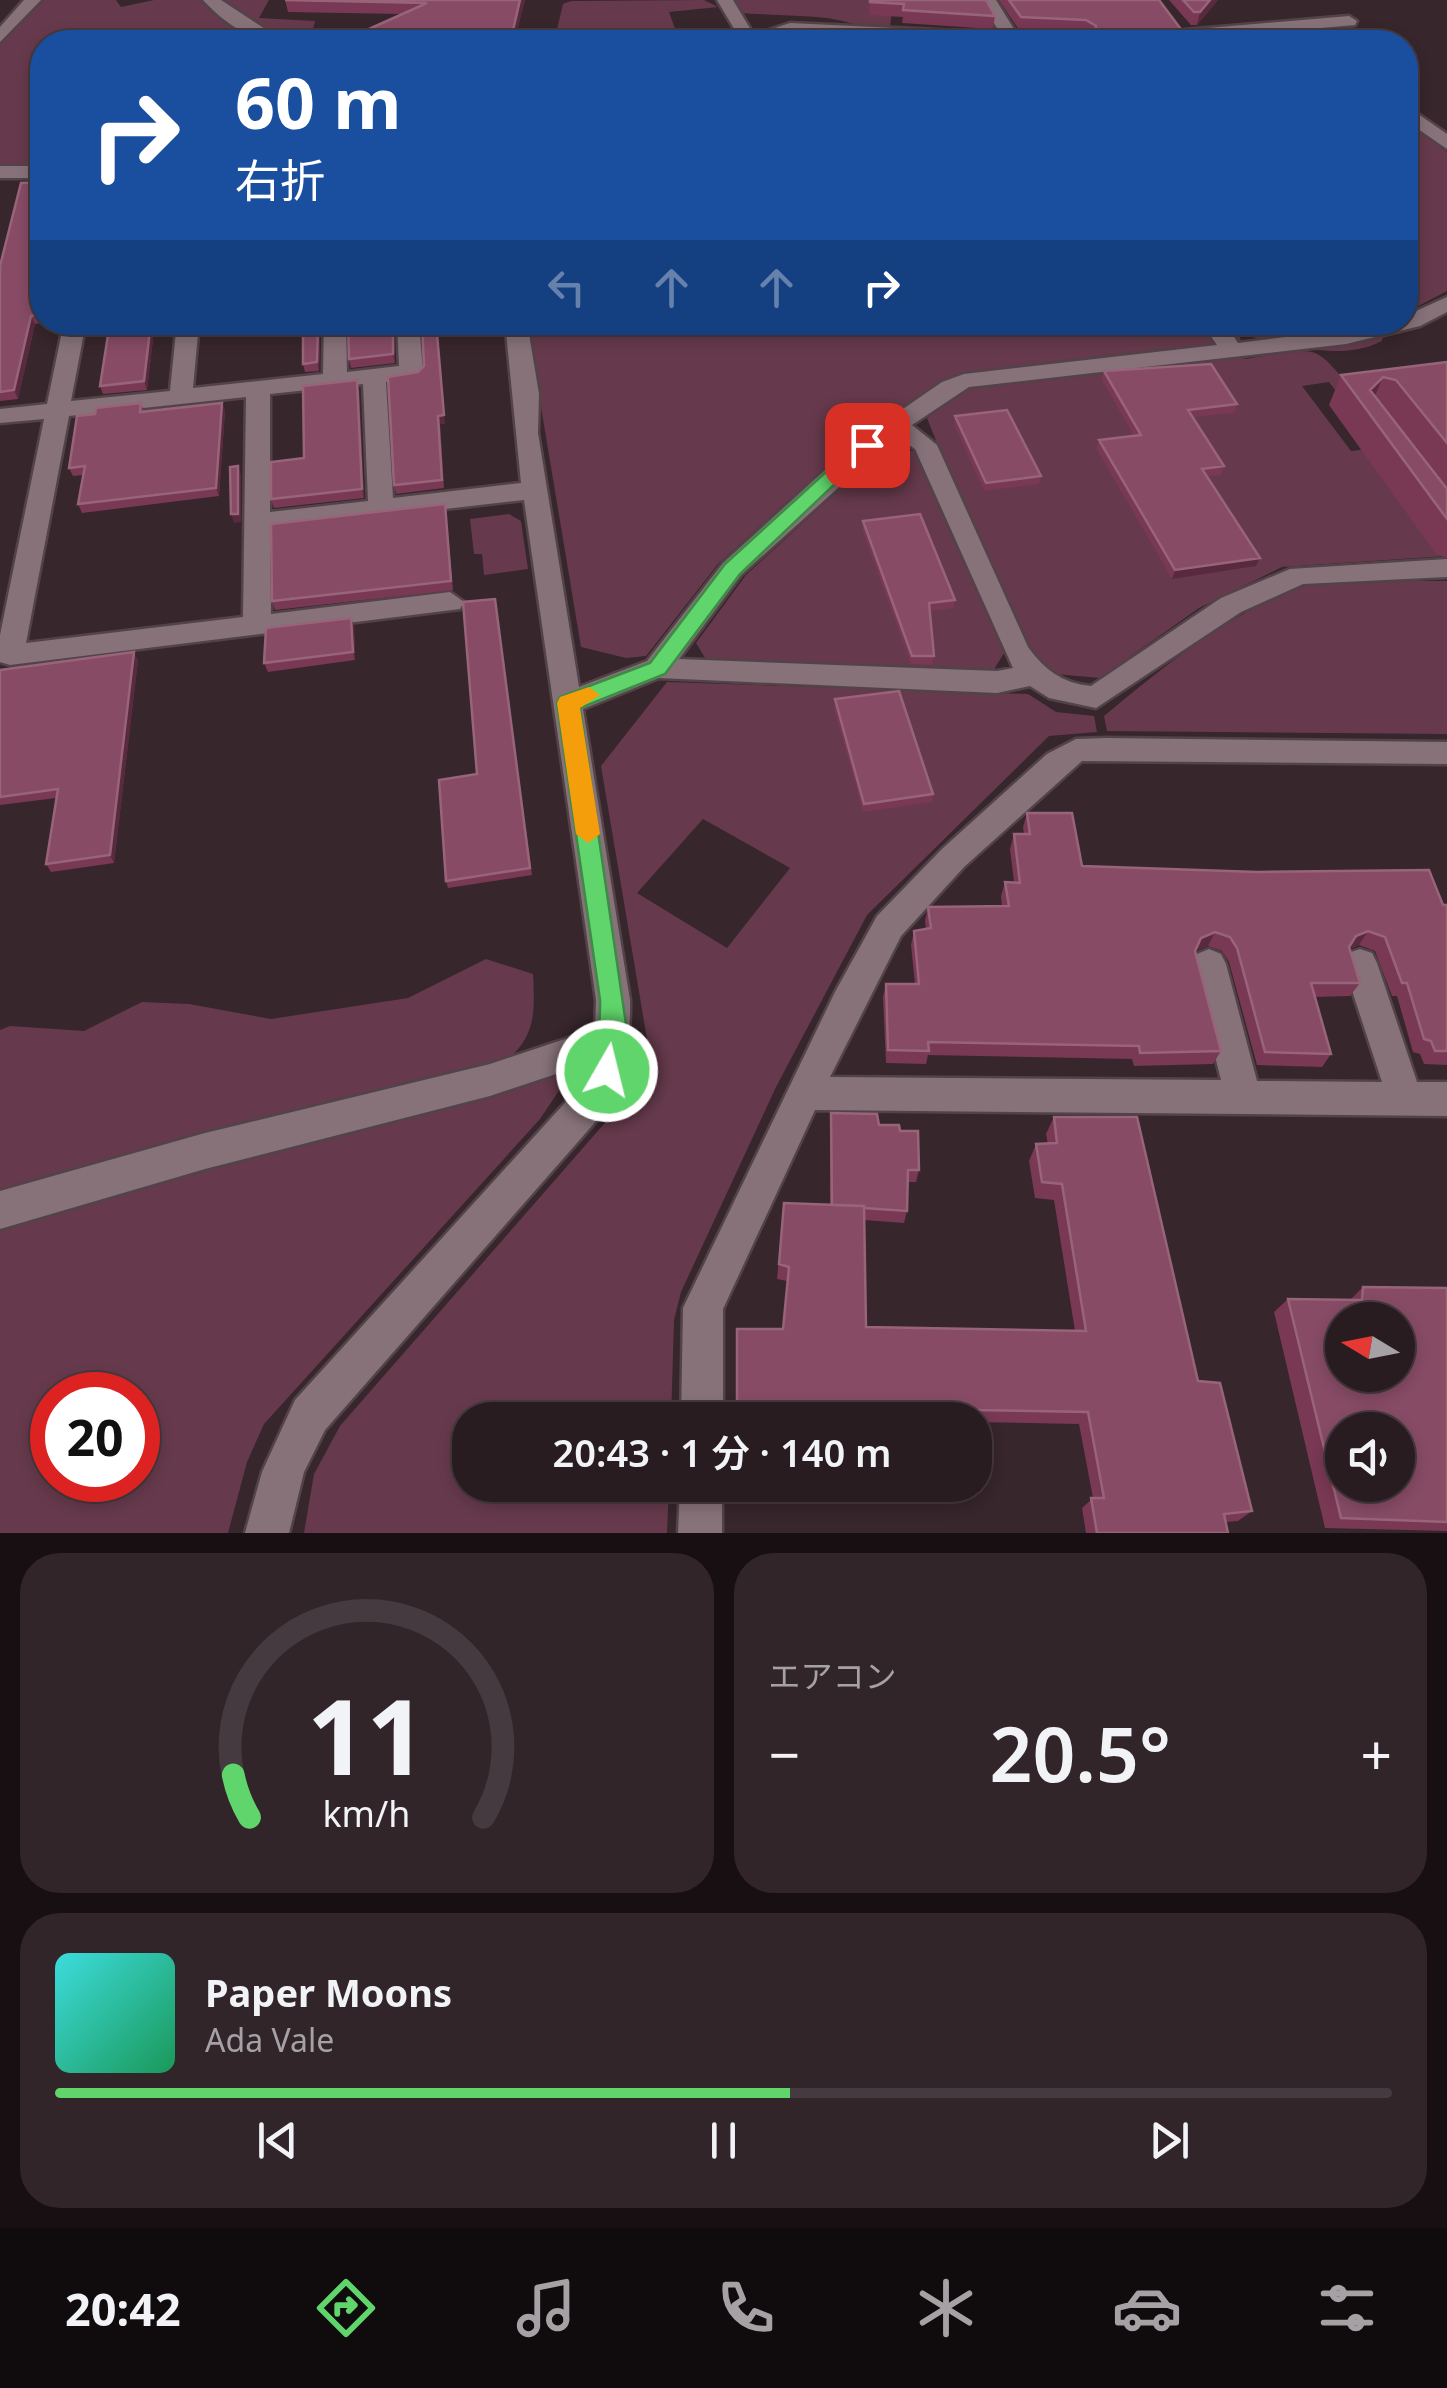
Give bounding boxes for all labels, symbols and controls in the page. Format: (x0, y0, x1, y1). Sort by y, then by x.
text: 60 m (235, 54, 402, 150)
icon: right (70, 70, 200, 200)
text: 右折 (235, 149, 325, 210)
icon: left (539, 260, 594, 315)
icon: ahead (644, 260, 699, 315)
icon: ahead (749, 260, 804, 315)
icon: right (854, 260, 909, 315)
pin (825, 403, 910, 488)
icon: arrive (840, 418, 895, 473)
position arrow (555, 1019, 659, 1123)
north arrow (1325, 1302, 1415, 1392)
map controls (1325, 1302, 1415, 1502)
speed limit sign: 20 (30, 1372, 160, 1502)
button: sound (1325, 1412, 1415, 1502)
text: 20:43 · 1 分 · 140 m (552, 1426, 892, 1478)
text: エアコン (769, 1654, 897, 1697)
text: 11 (307, 1664, 426, 1805)
text: 20.5° (990, 1702, 1171, 1804)
text: − (769, 1716, 800, 1791)
text: + (1361, 1716, 1392, 1791)
text: km/h (323, 1789, 411, 1837)
text: Paper Moons (205, 1966, 452, 2018)
text: Ada Vale (205, 2018, 334, 2061)
icon: previous (250, 2113, 305, 2168)
icon: pause (696, 2113, 751, 2168)
icon: next (1142, 2113, 1197, 2168)
icon: directions (311, 2273, 381, 2343)
icon: music (511, 2273, 581, 2343)
icon: phone (711, 2273, 781, 2343)
icon: climate (911, 2273, 981, 2343)
icon: car (1112, 2273, 1182, 2343)
icon: filters (1312, 2273, 1382, 2343)
text: 20:42 (65, 2278, 181, 2339)

